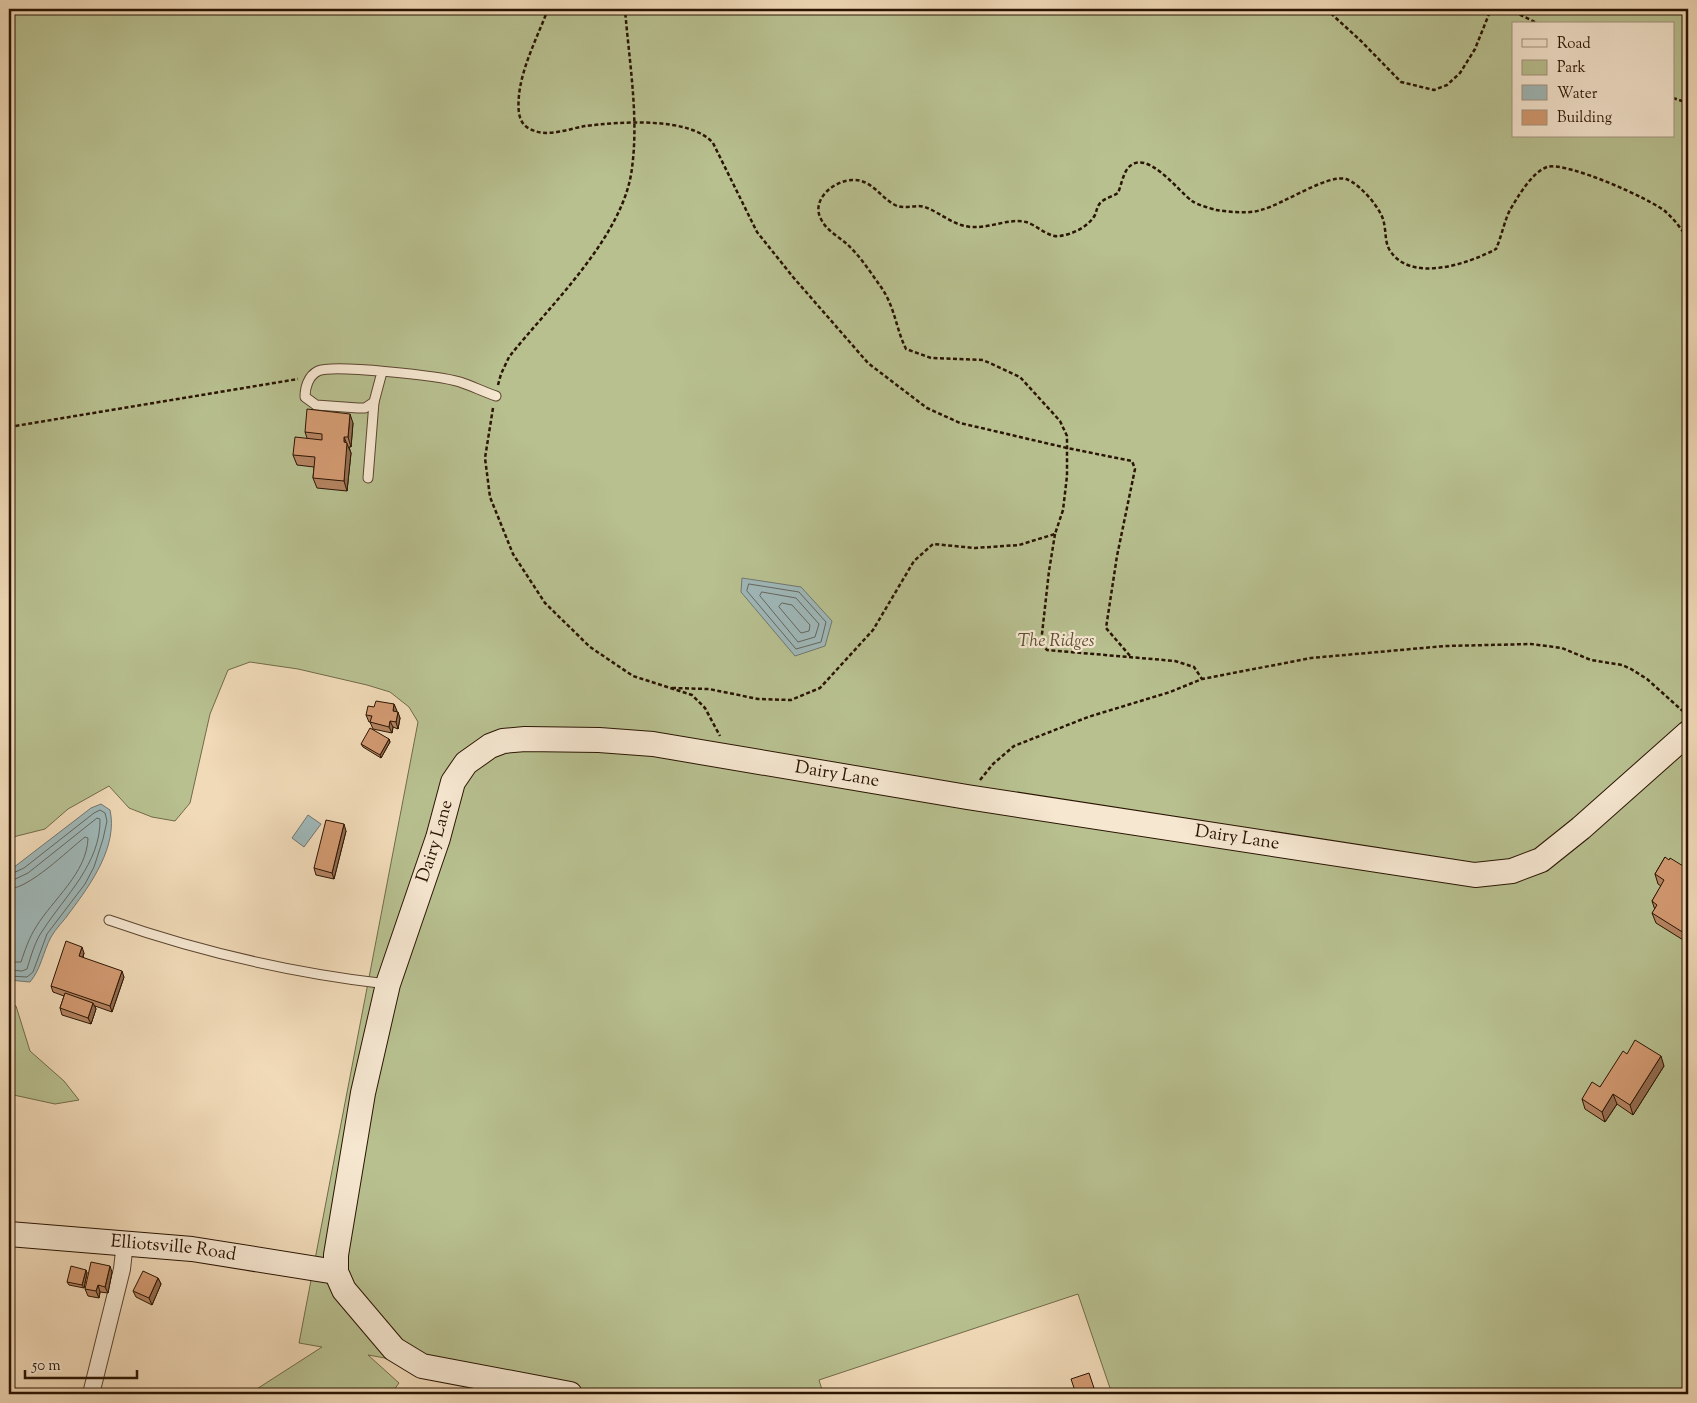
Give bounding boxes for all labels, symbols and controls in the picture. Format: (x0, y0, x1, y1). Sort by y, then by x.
legend (1512, 22, 1674, 138)
text: Road (1557, 34, 1591, 55)
text: Park (1557, 58, 1586, 79)
text: Water (1557, 84, 1598, 105)
text: Building (1557, 108, 1612, 129)
park label: The Ridges (1018, 629, 1094, 655)
street label: Dairy Lane (793, 755, 881, 795)
street label: Dairy Lane (411, 797, 461, 886)
street label: Dairy Lane (1193, 819, 1281, 858)
street label: Elliotsville Road (110, 1229, 238, 1269)
scale bar (25, 1348, 138, 1380)
text: 50 m (31, 1356, 61, 1377)

